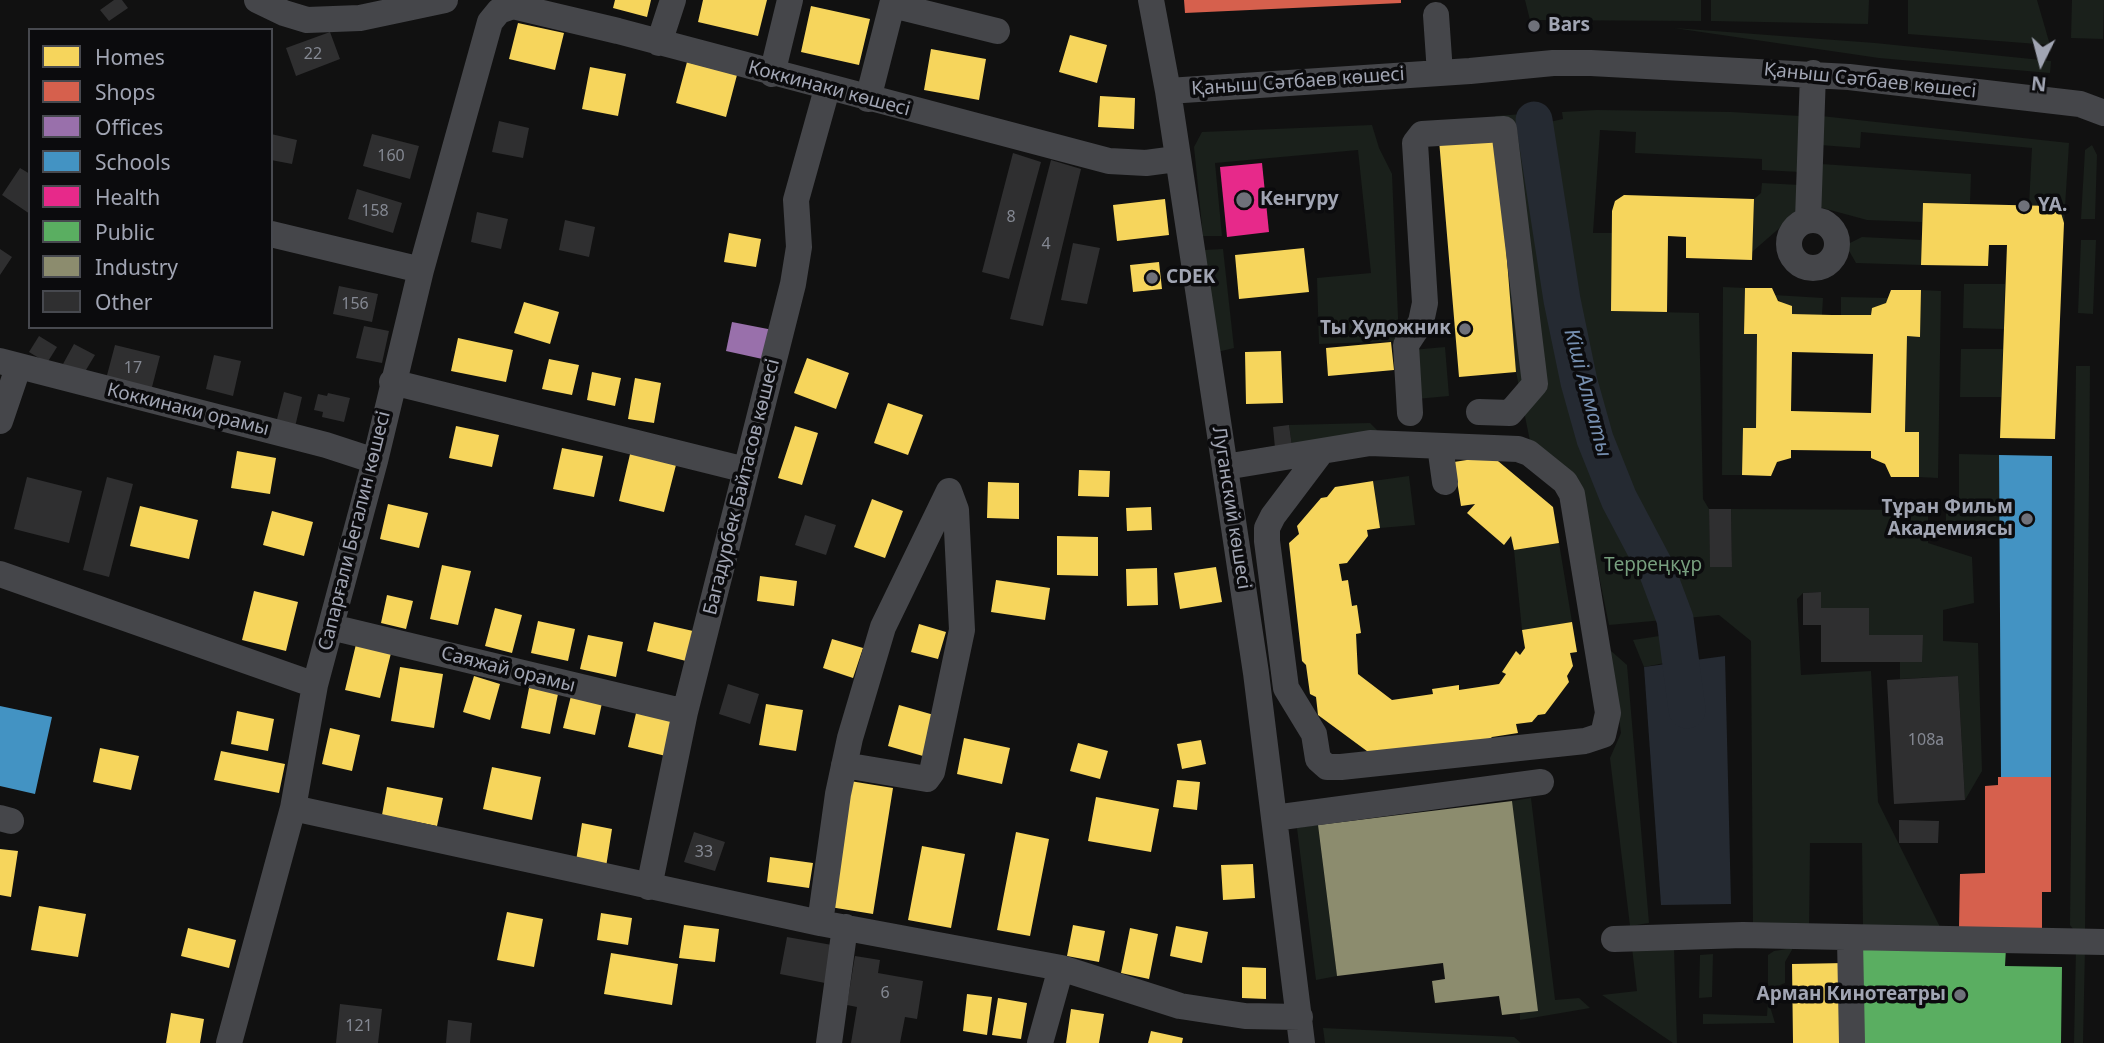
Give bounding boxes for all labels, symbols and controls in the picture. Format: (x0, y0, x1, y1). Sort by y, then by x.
place label: Bars (1548, 15, 1590, 37)
marker: Bars (1526, 18, 1542, 34)
legend (28, 28, 273, 329)
north arrow (2006, 28, 2076, 98)
text: Homes (95, 43, 165, 71)
house number: 22 (304, 44, 322, 64)
street label: Коккинаки көшесі (746, 56, 912, 122)
street label: Қаныш Сәтбаев көшесі (1763, 58, 1977, 104)
street label: Қаныш Сәтбаев көшесі (1191, 63, 1405, 101)
text: N (2030, 70, 2048, 98)
text: Shops (95, 78, 155, 106)
text: Offices (95, 113, 163, 141)
house number: 160 (377, 146, 405, 166)
text: Schools (95, 148, 170, 176)
text: Health (95, 183, 160, 211)
place label: Кенгуру (1260, 189, 1339, 211)
marker: Кенгуру (1234, 190, 1254, 210)
place label: YA. (2038, 195, 2067, 217)
marker: YA. (2016, 198, 2032, 214)
house number: 158 (361, 201, 389, 221)
house number: 8 (1006, 207, 1016, 227)
text: Public (95, 218, 155, 246)
house number: 4 (1041, 234, 1051, 254)
text: Industry (95, 253, 178, 281)
place label: CDEK (1166, 267, 1215, 289)
marker: CDEK (1144, 270, 1160, 286)
text: Other (95, 288, 152, 316)
house number: 156 (341, 294, 369, 314)
place label: Ты Художник (1320, 318, 1451, 340)
marker: Ты Художник (1457, 321, 1473, 337)
water label: Кіші Алматы (1558, 326, 1616, 460)
street label: Багадурбек Байтасов көшесі (699, 357, 785, 617)
house number: 17 (124, 358, 142, 378)
street label: Коккинаки орамы (105, 379, 271, 441)
street label: Сапарғали Бегалин көшесі (314, 409, 396, 653)
street label: Луганский көшесі (1207, 425, 1255, 591)
place label: Тұран Фильм Академиясы (1881, 497, 2013, 541)
marker: Тұран Фильм Академиясы (2019, 511, 2035, 527)
park label: Терреңқұр (1604, 555, 1702, 577)
street label: Саяжай орамы (439, 642, 577, 698)
house number: 108а (1908, 730, 1944, 750)
house number: 33 (695, 842, 713, 862)
house number: 6 (880, 983, 890, 1003)
place label: Арман Кинотеатры (1757, 984, 1946, 1006)
marker: Арман Кинотеатры (1952, 987, 1968, 1003)
house number: 121 (345, 1016, 373, 1036)

